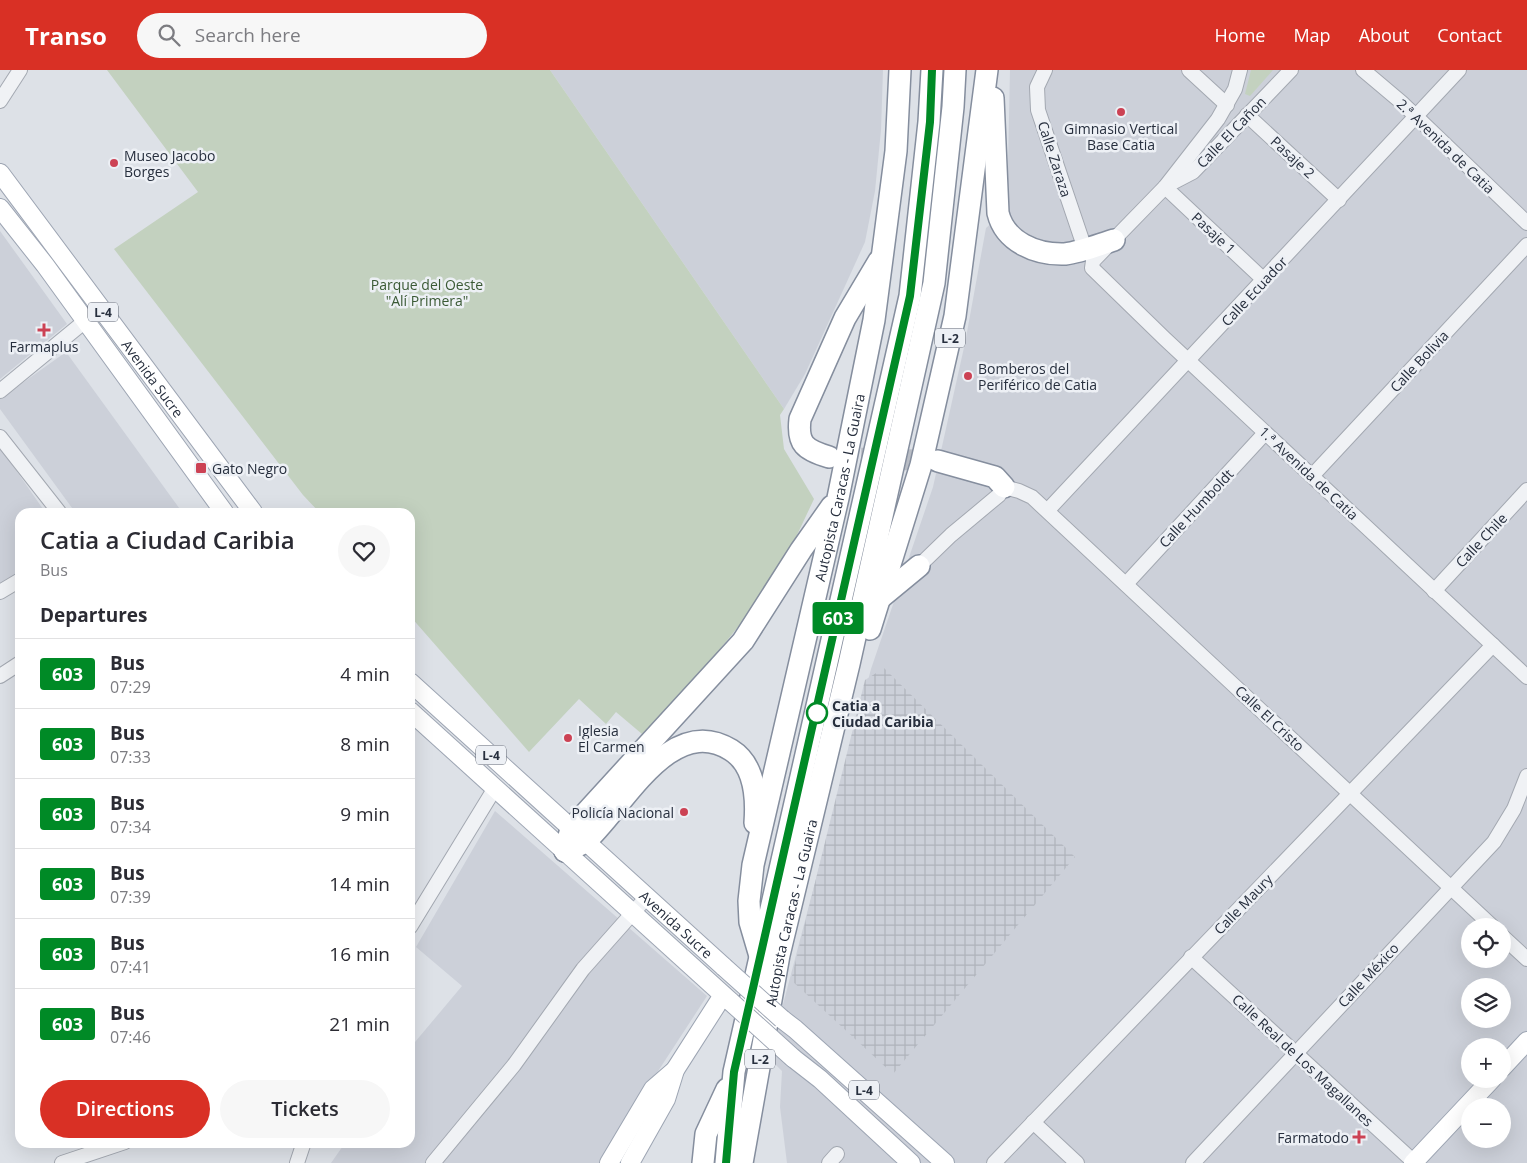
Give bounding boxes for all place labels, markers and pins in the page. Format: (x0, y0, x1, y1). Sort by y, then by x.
marker: Gimnasio Vertical Base Catia (1115, 106, 1127, 118)
place label: Gimnasio Vertical Base Catia (1064, 119, 1178, 154)
place label: Museo Jacobo Borges (124, 146, 215, 181)
marker: Museo Jacobo Borges (108, 157, 120, 169)
marker: Farmaplus (38, 324, 50, 336)
place label: Farmaplus (10, 337, 79, 356)
place label: Bomberos del Periférico de Catia (978, 359, 1097, 394)
marker: Bomberos del Periférico de Catia (962, 370, 974, 382)
place label: Gato Negro (212, 459, 287, 478)
marker: Gato Negro (194, 461, 208, 475)
place label: Catia a Ciudad Caribia (832, 696, 934, 731)
marker: Catia a Ciudad Caribia (806, 702, 828, 724)
place label: Iglesia El Carmen (578, 721, 645, 756)
marker: Iglesia El Carmen (562, 732, 574, 744)
place label: Policía Nacional (572, 803, 674, 822)
marker: Policía Nacional (678, 806, 690, 818)
place label: Farmatodo (1277, 1128, 1349, 1147)
marker: Farmatodo (1353, 1131, 1365, 1143)

